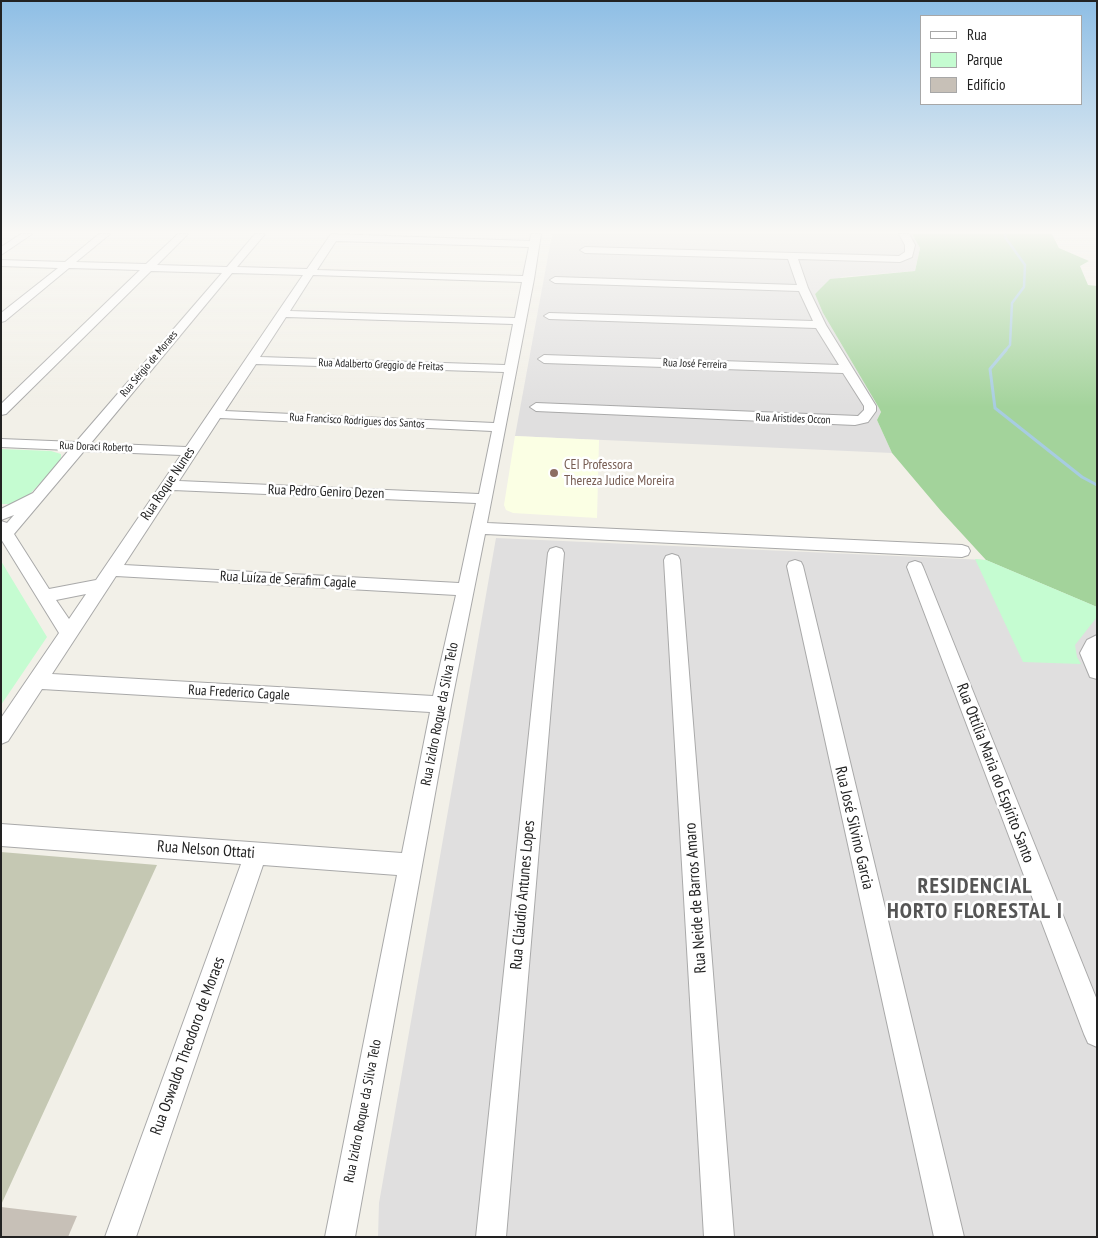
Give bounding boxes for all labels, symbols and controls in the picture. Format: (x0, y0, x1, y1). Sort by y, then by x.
legend (920, 15, 1083, 105)
text: Rua (967, 25, 987, 44)
text: Parque (967, 50, 1003, 69)
text: Edifício (967, 75, 1005, 94)
street label: Rua Sérgio de Moraes (117, 328, 181, 400)
street label: Rua Adalberto Greggio de Freitas (318, 356, 444, 374)
street label: Rua José Ferreira (663, 356, 727, 372)
street label: Rua Francisco Rodrigues dos Santos (289, 411, 425, 431)
street label: Rua Aristides Occon (755, 411, 831, 427)
street label: Rua Doraci Roberto (59, 439, 133, 455)
street label: Rua Roque Nunes (137, 444, 199, 524)
place label: CEI Professora Thereza Judice Moreira (564, 457, 674, 490)
marker: CEI Professora Thereza Judice Moreira (548, 467, 560, 479)
street label: Rua Pedro Geniro Dezen (267, 482, 385, 502)
street label: Rua Luíza de Serafim Cagale (219, 568, 357, 592)
street label: Rua Izidro Roque da Silva Telo (418, 641, 462, 787)
street label: Rua Ottília Maria do Espírito Santo (952, 681, 1038, 865)
street label: Rua Frederico Cagale (188, 682, 290, 704)
street label: Rua José Silvino Garcia (830, 765, 878, 891)
street label: Rua Cláudio Antunes Lopes (507, 820, 539, 970)
street label: Rua Neide de Barros Amaro (681, 822, 711, 974)
street label: Rua Nelson Ottati (156, 837, 256, 863)
district label: RESIDENCIAL HORTO FLORESTAL I (885, 874, 1065, 926)
street label: Rua Oswaldo Theodoro de Moraes (147, 954, 229, 1138)
street label: Rua Izidro Roque da Silva Telo (341, 1038, 385, 1184)

